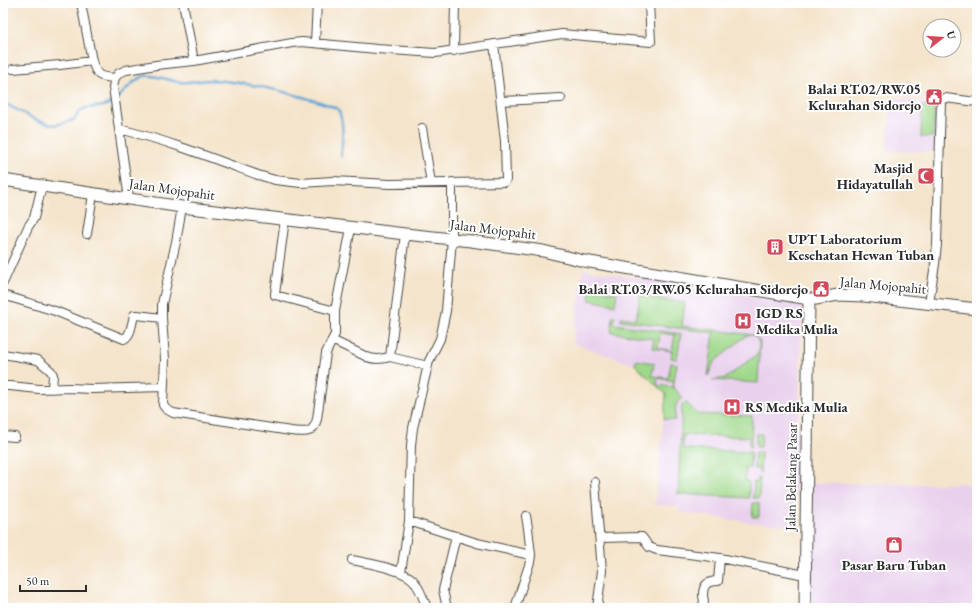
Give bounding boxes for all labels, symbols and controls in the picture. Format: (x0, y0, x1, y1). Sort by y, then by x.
north arrow (922, 18, 962, 58)
text: U (944, 29, 960, 42)
place label: Balai RT.02/RW.05 Kelurahan Sidorejo (808, 80, 921, 114)
public building icon: Balai RT.02/RW.05 Kelurahan Sidorejo (924, 87, 944, 107)
place label: Masjid Hidayatullah (837, 159, 913, 193)
mosque icon: Masjid Hidayatullah (916, 166, 936, 186)
street label: Jalan Mojopahit (127, 174, 217, 204)
street label: Jalan Mojopahit (448, 215, 538, 243)
place label: UPT Laboratorium Kesehatan Hewan Tuban (788, 230, 934, 264)
building icon: UPT Laboratorium Kesehatan Hewan Tuban (765, 237, 785, 257)
street label: Jalan Mojopahit (838, 272, 927, 298)
public building icon: Balai RT.03/RW.05 Kelurahan Sidorejo (811, 279, 831, 299)
place label: Balai RT.03/RW.05 Kelurahan Sidorejo (579, 280, 808, 298)
place label: IGD RS Medika Mulia (756, 304, 839, 338)
hospital icon: IGD RS Medika Mulia (733, 311, 753, 331)
hospital icon: RS Medika Mulia (722, 397, 742, 417)
place label: RS Medika Mulia (745, 398, 849, 416)
street label: Jalan Belakang Pasar (781, 423, 801, 532)
shop icon: Pasar Baru Tuban (884, 535, 904, 555)
place label: Pasar Baru Tuban (842, 556, 946, 574)
scale bar (20, 567, 86, 593)
text: 50 m (26, 573, 50, 589)

